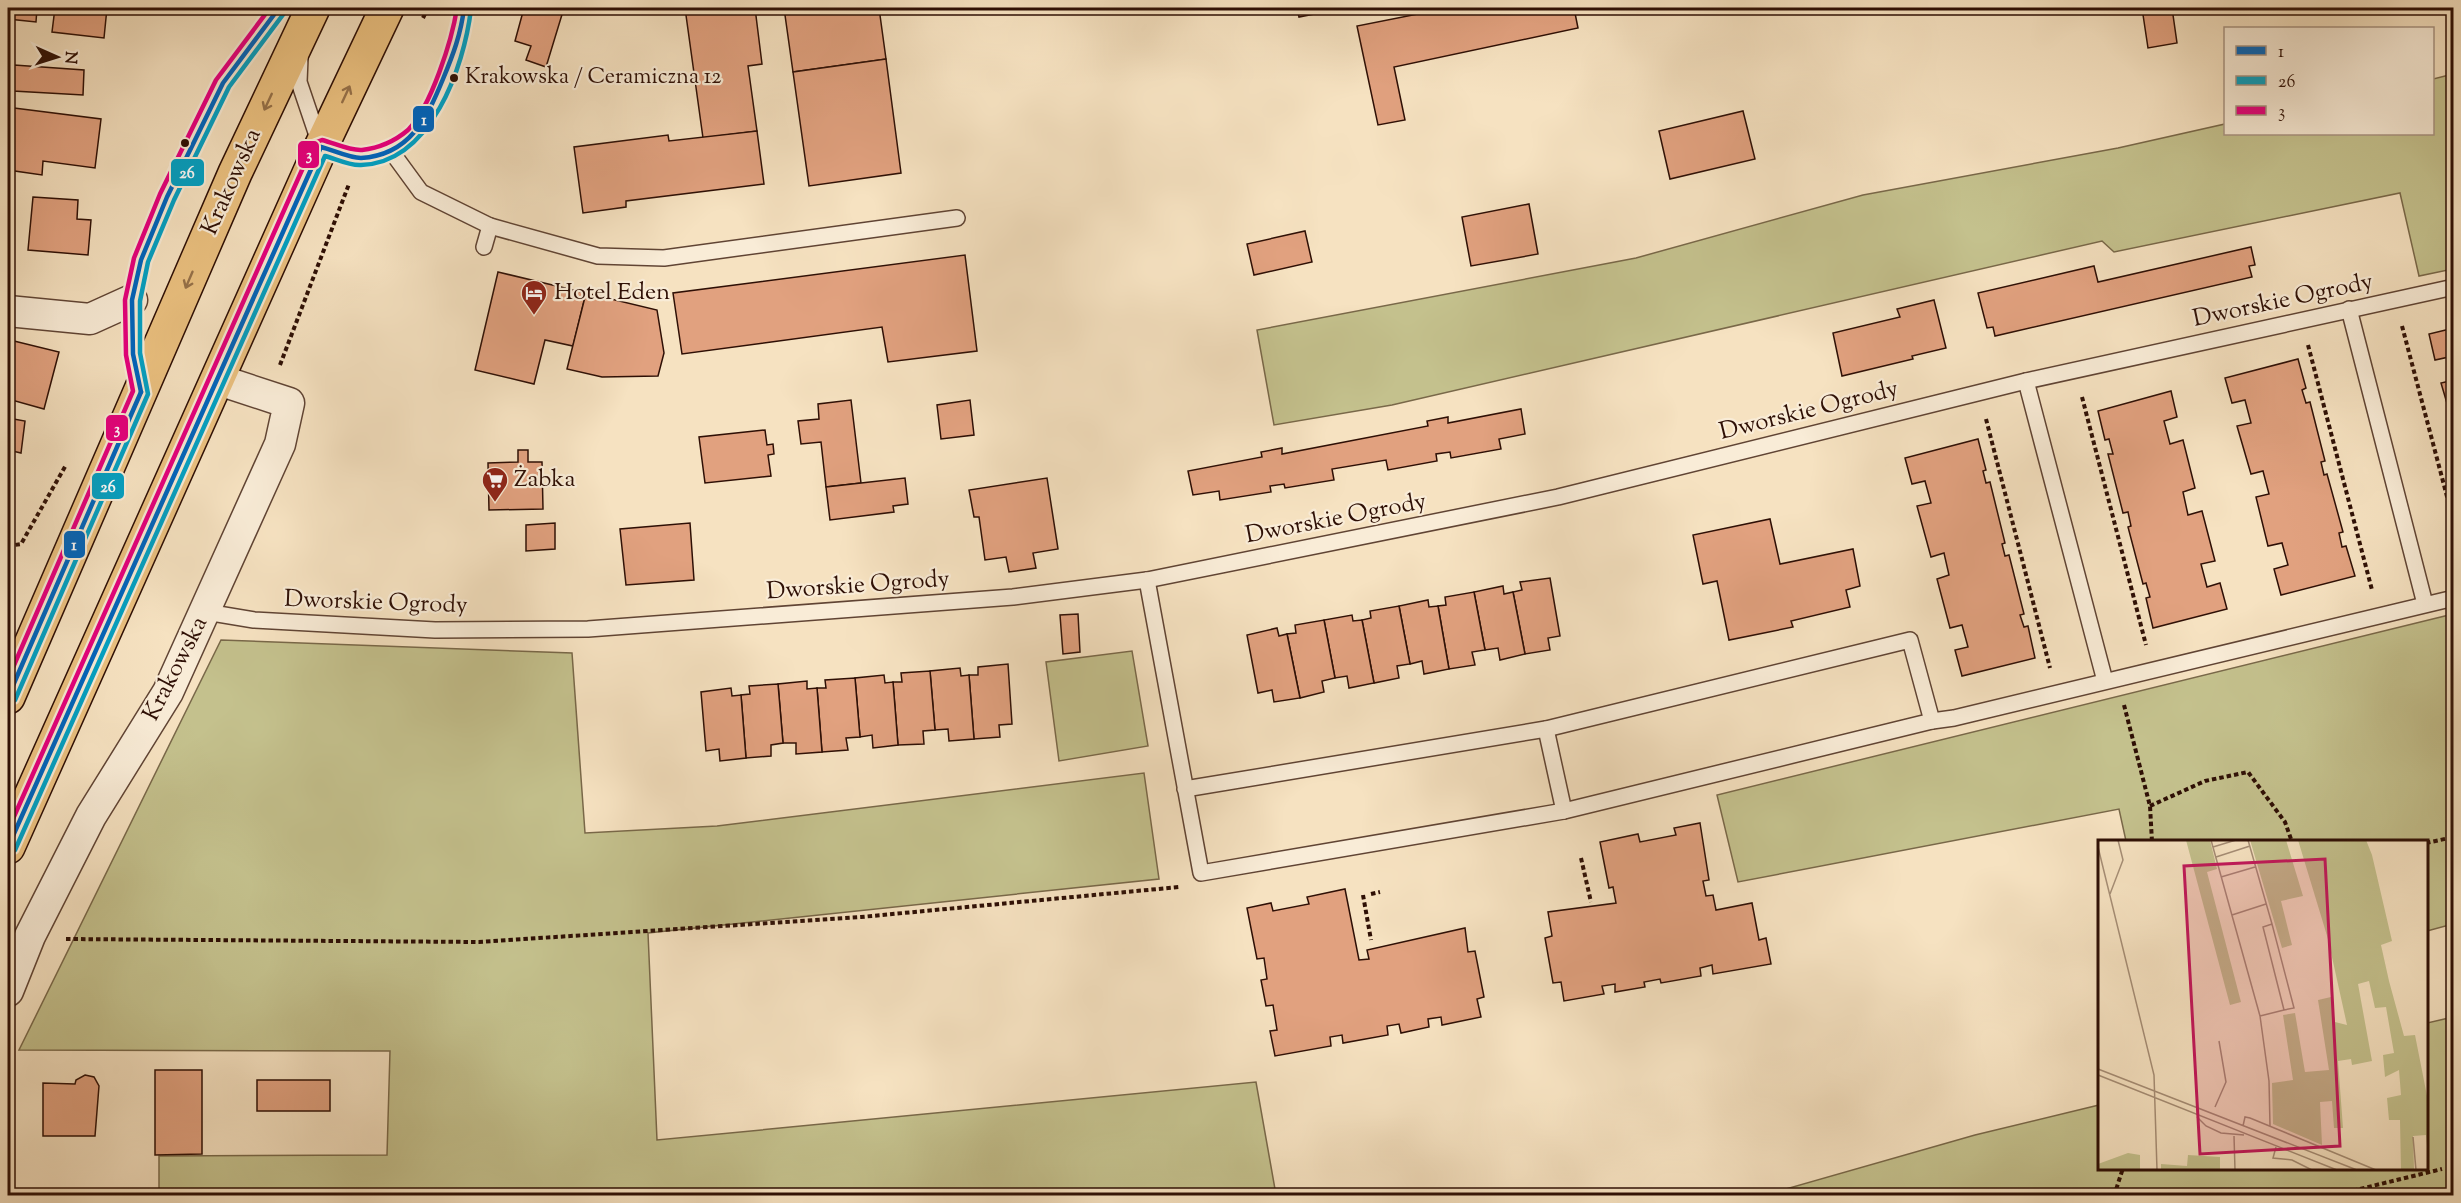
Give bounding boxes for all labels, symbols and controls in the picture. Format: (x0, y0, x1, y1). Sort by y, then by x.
north arrow (27, 27, 87, 87)
legend (2224, 27, 2434, 135)
text: 1 (2278, 40, 2284, 66)
text: N (58, 51, 81, 65)
place label: Krakowska / Ceramiczna 12 (465, 62, 722, 94)
text: 26 (2278, 70, 2295, 96)
marker: Krakowska / Ceramiczna 12 (448, 72, 460, 84)
one-way arrow (341, 86, 353, 104)
one-way arrow (262, 92, 274, 110)
text: 3 (2278, 100, 2285, 126)
line badge: 1 (412, 105, 435, 133)
text: 1 (421, 110, 427, 133)
street label: Krakowska (193, 123, 271, 241)
unlabelled marker (179, 137, 191, 149)
line badge: 3 (297, 140, 320, 169)
text: 3 (306, 145, 313, 168)
line badge: 26 (170, 158, 205, 187)
text: 26 (179, 163, 195, 186)
street label: Dworskie Ogrody (2190, 265, 2376, 337)
one-way arrow (183, 270, 194, 289)
place label: Hotel Eden (554, 276, 670, 310)
hotel icon: Hotel Eden (519, 278, 549, 316)
street label: Dworskie Ogrody (1716, 372, 1902, 450)
line badge: 3 (105, 414, 129, 442)
text: 3 (114, 419, 121, 442)
place label: Żabka (514, 463, 576, 497)
supermarket icon: Żabka (480, 465, 510, 503)
line badge: 26 (91, 472, 125, 500)
text: 26 (100, 477, 116, 500)
street label: Dworskie Ogrody (1243, 485, 1429, 553)
line badge: 1 (63, 530, 86, 559)
text: 1 (71, 535, 77, 558)
street label: Dworskie Ogrody (765, 563, 951, 609)
street label: Dworskie Ogrody (284, 583, 468, 623)
street label: Krakowska (135, 611, 217, 727)
inset map (2098, 840, 2428, 1170)

